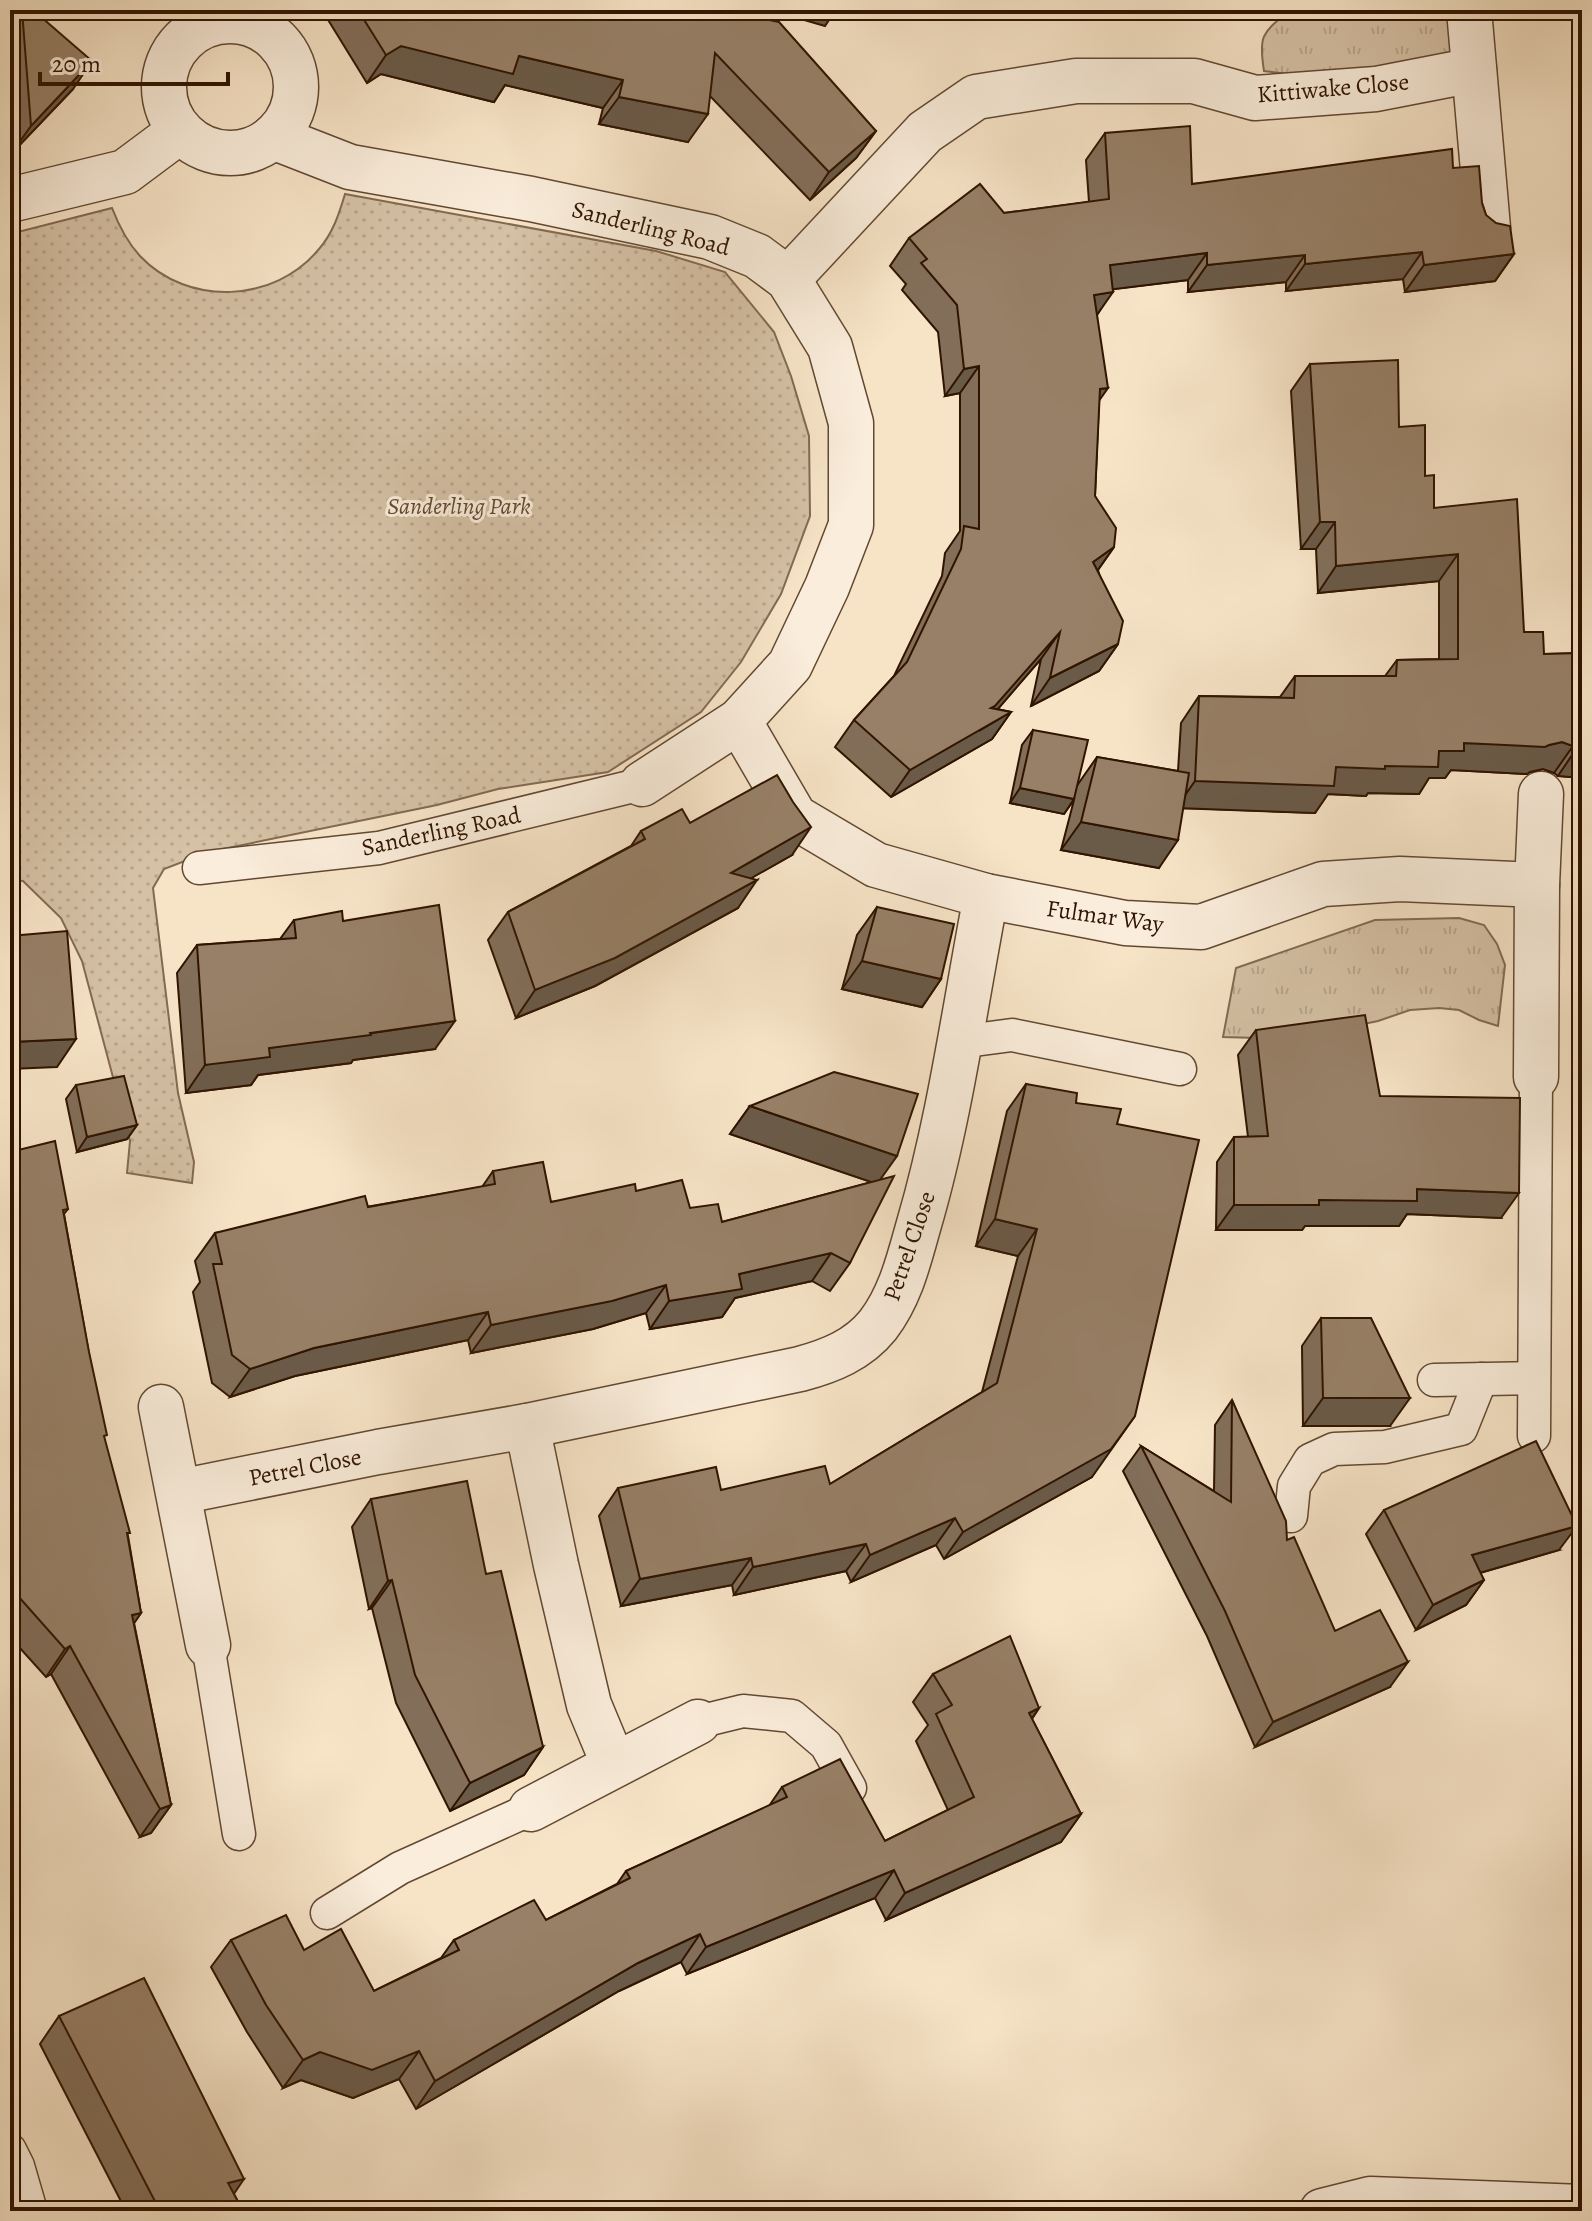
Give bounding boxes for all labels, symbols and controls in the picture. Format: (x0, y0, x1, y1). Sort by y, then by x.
scale bar (40, 36, 228, 86)
text: 20 m (52, 48, 101, 80)
street label: Kittiwake Close (1256, 65, 1410, 111)
street label: Sanderling Road (569, 193, 734, 263)
park label: Sanderling Park (387, 490, 531, 522)
street label: Sanderling Road (358, 798, 524, 863)
street label: Fulmar Way (1044, 892, 1166, 940)
street label: Petrel Close (875, 1187, 943, 1305)
street label: Petrel Close (246, 1440, 364, 1494)

